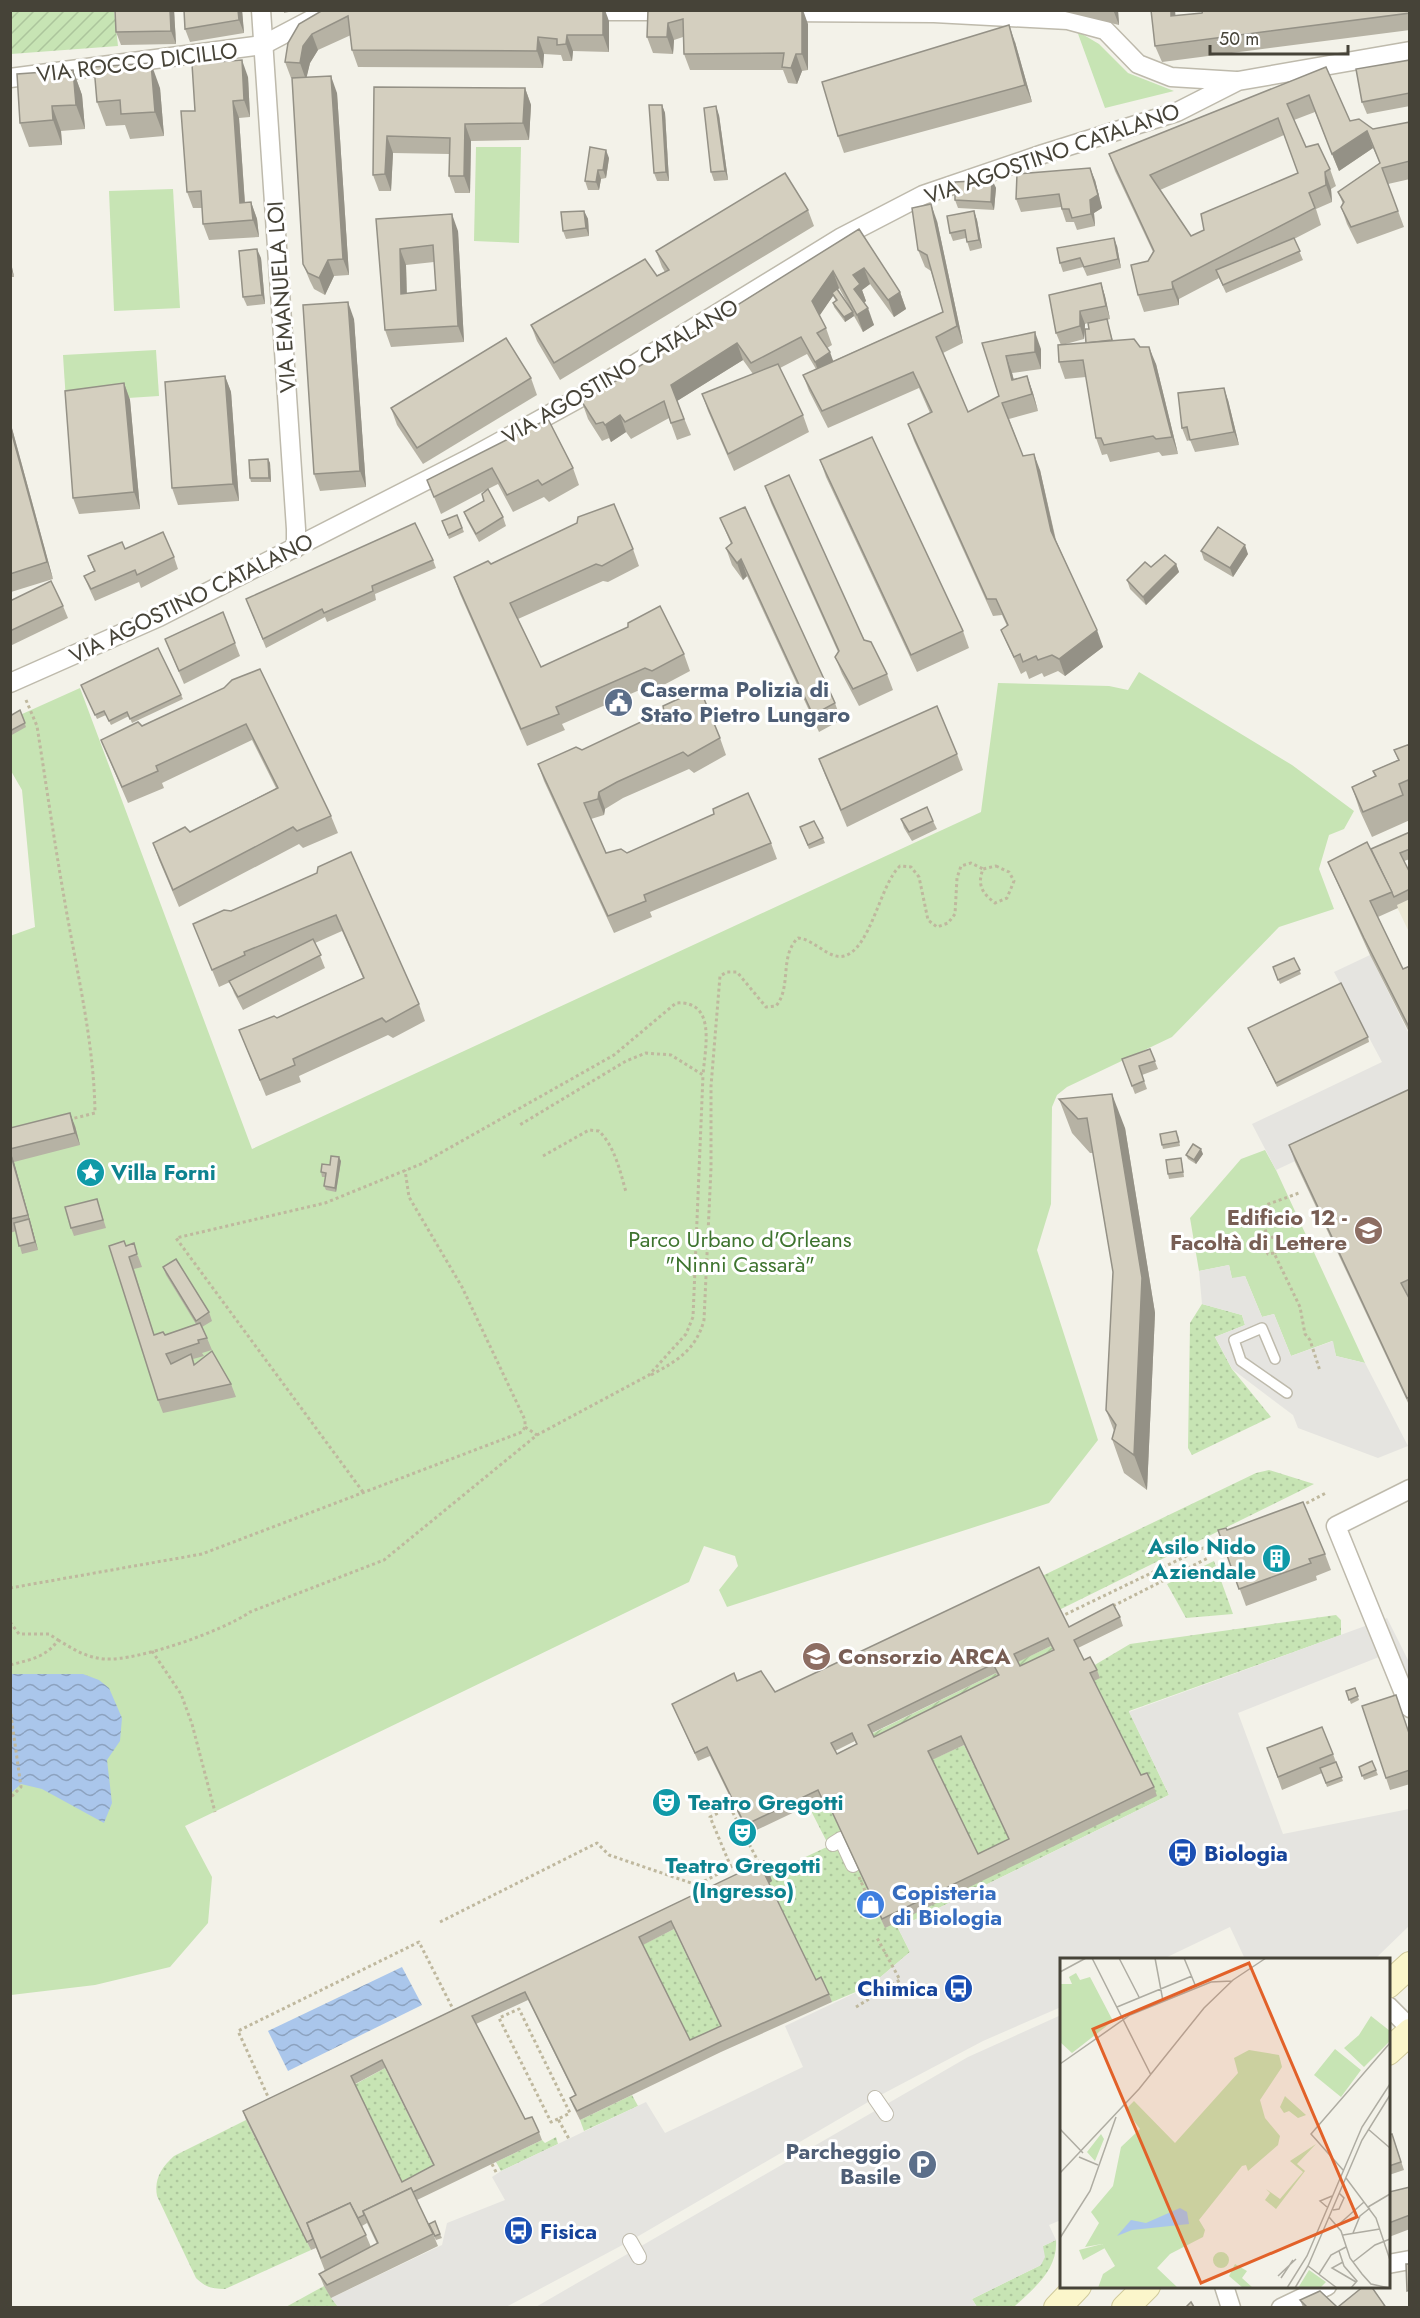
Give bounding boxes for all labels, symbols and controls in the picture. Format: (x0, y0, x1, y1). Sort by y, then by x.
scale bar (1210, 18, 1348, 56)
text: 50 m (1219, 26, 1259, 52)
street label: VIA ROCCO DICILLO (35, 34, 239, 90)
street label: VIA AGOSTINO CATALANO (920, 94, 1184, 212)
street label: VIA EMANUELA LOI (258, 200, 304, 394)
street label: VIA AGOSTINO CATALANO (496, 290, 744, 452)
street label: VIA AGOSTINO CATALANO (64, 525, 318, 671)
place label: Caserma Polizia di Stato Pietro Lungaro (640, 673, 850, 730)
public building icon: Caserma Polizia di Stato Pietro Lungaro (603, 686, 635, 718)
place icon: Villa Forni (74, 1156, 106, 1188)
place label: Villa Forni (110, 1156, 216, 1188)
place label: Edificio 12 - Facoltà di Lettere (1170, 1201, 1347, 1258)
school or university icon: Edificio 12 - Facoltà di Lettere (1352, 1214, 1384, 1246)
park label: Parco Urbano d'Orleans "Ninni Cassarà" (628, 1223, 852, 1280)
place label: Asilo Nido Aziendale (1147, 1530, 1256, 1587)
building icon: Asilo Nido Aziendale (1261, 1543, 1293, 1575)
school or university icon: Consorzio ARCA (801, 1640, 833, 1672)
place label: Consorzio ARCA (838, 1640, 1011, 1672)
theatre icon: Teatro Gregotti (651, 1786, 683, 1818)
place label: Teatro Gregotti (688, 1786, 844, 1818)
theatre icon: Teatro Gregotti (Ingresso) (727, 1817, 759, 1849)
bus stop icon: Biologia (1167, 1837, 1199, 1869)
place label: Biologia (1204, 1837, 1288, 1869)
place label: Teatro Gregotti (Ingresso) (665, 1849, 821, 1906)
place label: Copisteria di Biologia (892, 1876, 1002, 1933)
shop icon: Copisteria di Biologia (855, 1889, 887, 1921)
inset map (1060, 1958, 1390, 2288)
place label: Chimica (857, 1972, 938, 2004)
bus stop icon: Chimica (943, 1972, 975, 2004)
place label: Parcheggio Basile (785, 2135, 901, 2192)
parking icon: Parcheggio Basile (906, 2148, 938, 2180)
bus stop icon: Fisica (503, 2215, 535, 2247)
place label: Fisica (540, 2215, 597, 2247)

